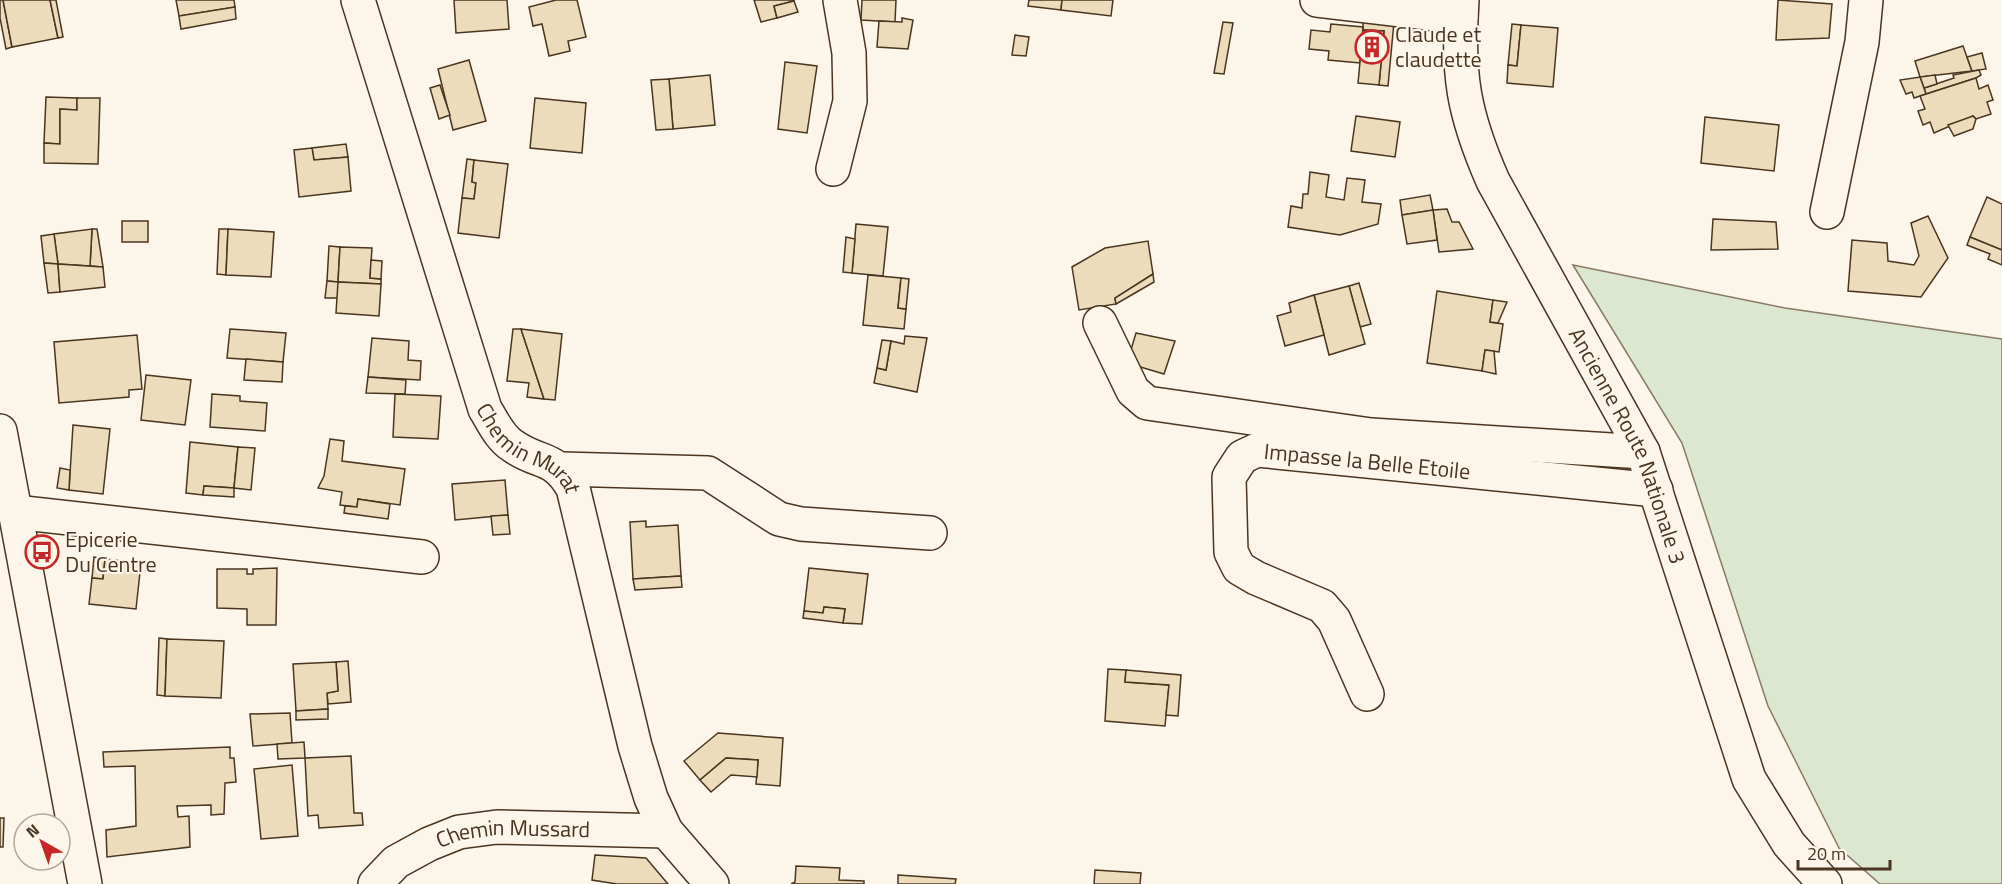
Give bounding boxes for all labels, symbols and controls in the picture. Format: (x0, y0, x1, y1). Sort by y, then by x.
place label: Claude et claudette (1395, 17, 1482, 76)
building icon: Claude et claudette (1354, 29, 1390, 65)
street label: Ancienne Route Nationale 3 (1560, 321, 1695, 568)
street label: Chemin Murat (468, 396, 591, 497)
street label: Impasse la Belle Etoile (1262, 434, 1472, 488)
place label: Epicerie Du Centre (65, 522, 157, 581)
bus stop icon: Epicerie Du Centre (24, 534, 60, 570)
street label: Chemin Mussard (430, 810, 590, 857)
north arrow (12, 812, 72, 872)
text: N (20, 818, 44, 843)
scale bar (1798, 833, 1890, 871)
text: 20 m (1807, 840, 1846, 867)

